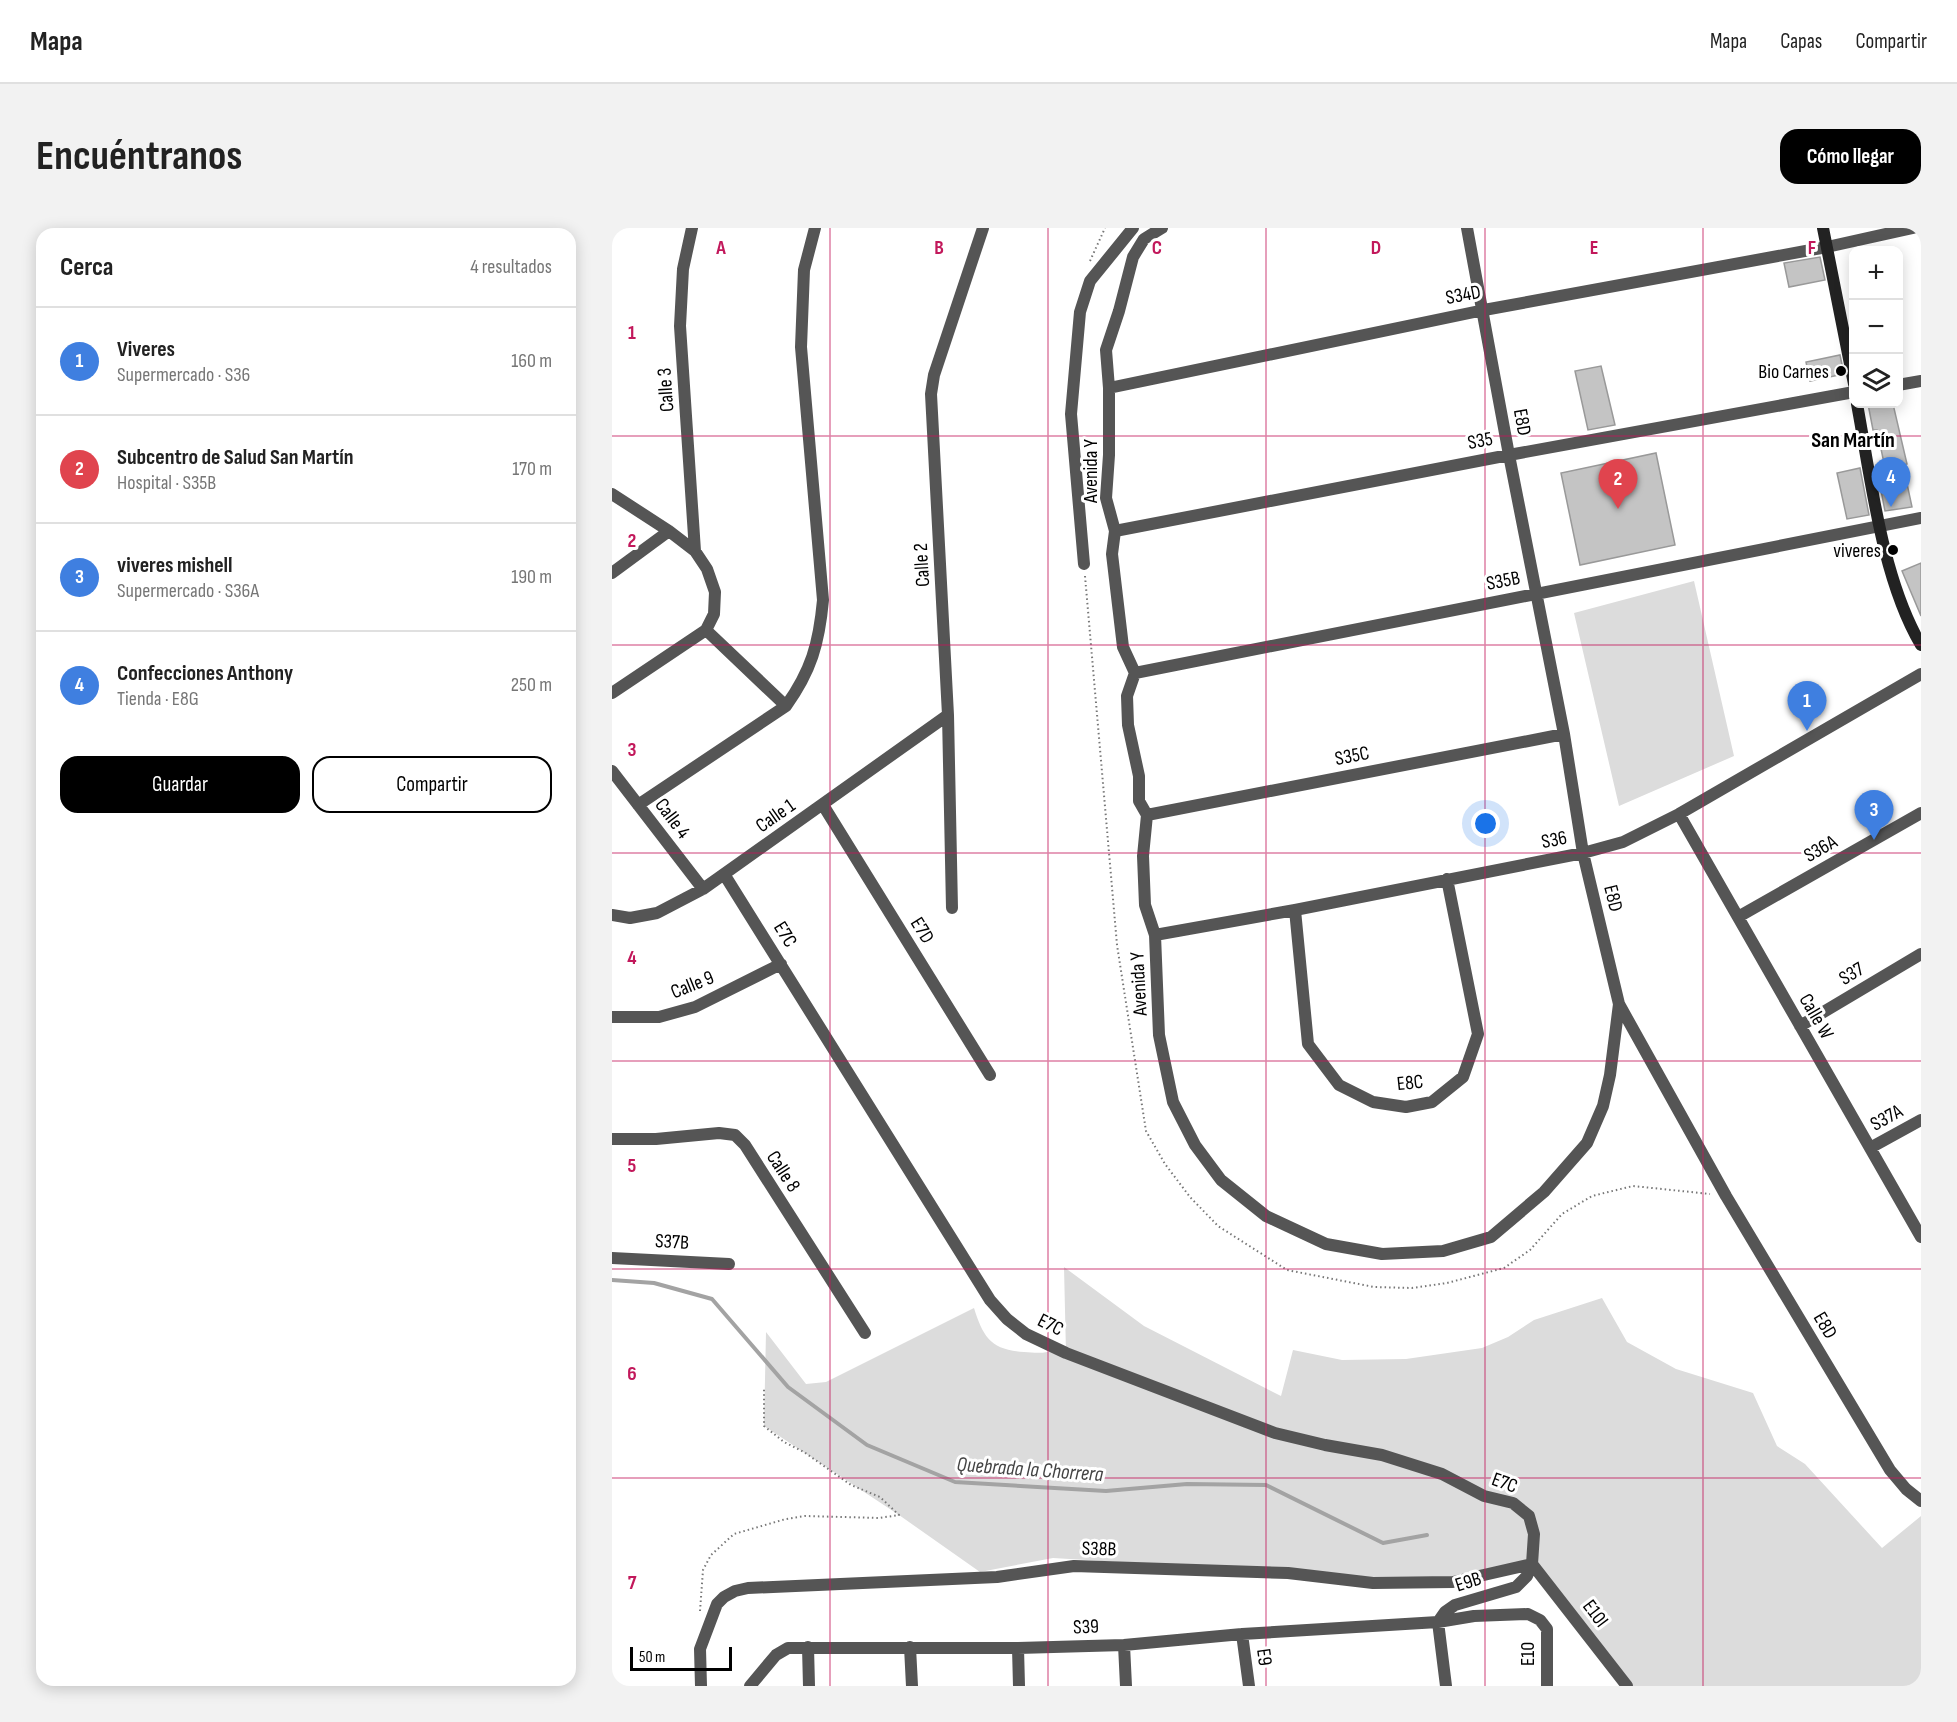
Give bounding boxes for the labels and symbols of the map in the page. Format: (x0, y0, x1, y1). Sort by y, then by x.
text: A (715, 236, 726, 260)
text: B (934, 236, 944, 260)
text: C (1152, 236, 1162, 260)
text: D (1371, 236, 1381, 260)
text: E (1590, 236, 1598, 260)
text: F (1808, 236, 1816, 260)
street label: S34D (1444, 280, 1483, 310)
text: 1 (628, 321, 636, 345)
place label: Bio Carnes (1758, 360, 1829, 384)
marker: Bio Carnes (1834, 364, 1848, 378)
street label: Calle 3 (652, 367, 680, 413)
street label: E8D (1508, 407, 1536, 437)
street label: S35 (1466, 427, 1495, 455)
district label: San Martín (1811, 427, 1895, 454)
street label: Avenida Y (1079, 438, 1103, 504)
pin: 4 (1872, 458, 1910, 507)
pin: 2 (1598, 460, 1638, 509)
text: 2 (628, 529, 636, 553)
place label: viveres (1833, 539, 1881, 563)
street label: Calle 2 (909, 542, 935, 588)
marker: viveres (1886, 543, 1900, 557)
street label: S35B (1484, 566, 1522, 596)
pin: 1 (1788, 682, 1826, 731)
text: 3 (628, 738, 637, 762)
street label: S35C (1333, 741, 1371, 771)
pin: 3 (1854, 790, 1894, 840)
street label: Calle 4 (649, 794, 695, 843)
street label: Calle 1 (751, 794, 800, 838)
your location (1471, 809, 1500, 838)
street label: S36 (1539, 826, 1569, 854)
street label: S36A (1800, 830, 1842, 868)
street label: E8D (1598, 882, 1628, 914)
street label: E7D (905, 913, 939, 948)
street label: E7C (768, 917, 802, 952)
text: 4 (627, 946, 637, 970)
street label: Avenida Y (1125, 951, 1153, 1017)
street label: S37 (1835, 957, 1868, 991)
street label: Calle 9 (667, 965, 718, 1004)
street label: Calle W (1794, 989, 1839, 1044)
street label: E8C (1396, 1070, 1425, 1096)
street label: S37A (1866, 1099, 1907, 1136)
street label: Calle 8 (761, 1146, 805, 1197)
text: 5 (628, 1154, 637, 1178)
street label: S37B (654, 1229, 690, 1255)
street label: E7C (1034, 1308, 1067, 1341)
street label: E8D (1808, 1308, 1842, 1343)
text: 6 (627, 1362, 637, 1386)
water label: Quebrada la Chorrera (956, 1452, 1104, 1487)
street label: E7C (1488, 1467, 1521, 1499)
street label: S38B (1081, 1536, 1117, 1562)
street label: E9B (1452, 1566, 1484, 1597)
text: 7 (628, 1571, 637, 1595)
street label: E10I (1577, 1595, 1613, 1632)
street label: S39 (1073, 1615, 1099, 1639)
street label: E10 (1516, 1642, 1540, 1666)
scale bar (630, 1644, 732, 1672)
street label: E9 (1251, 1647, 1277, 1667)

